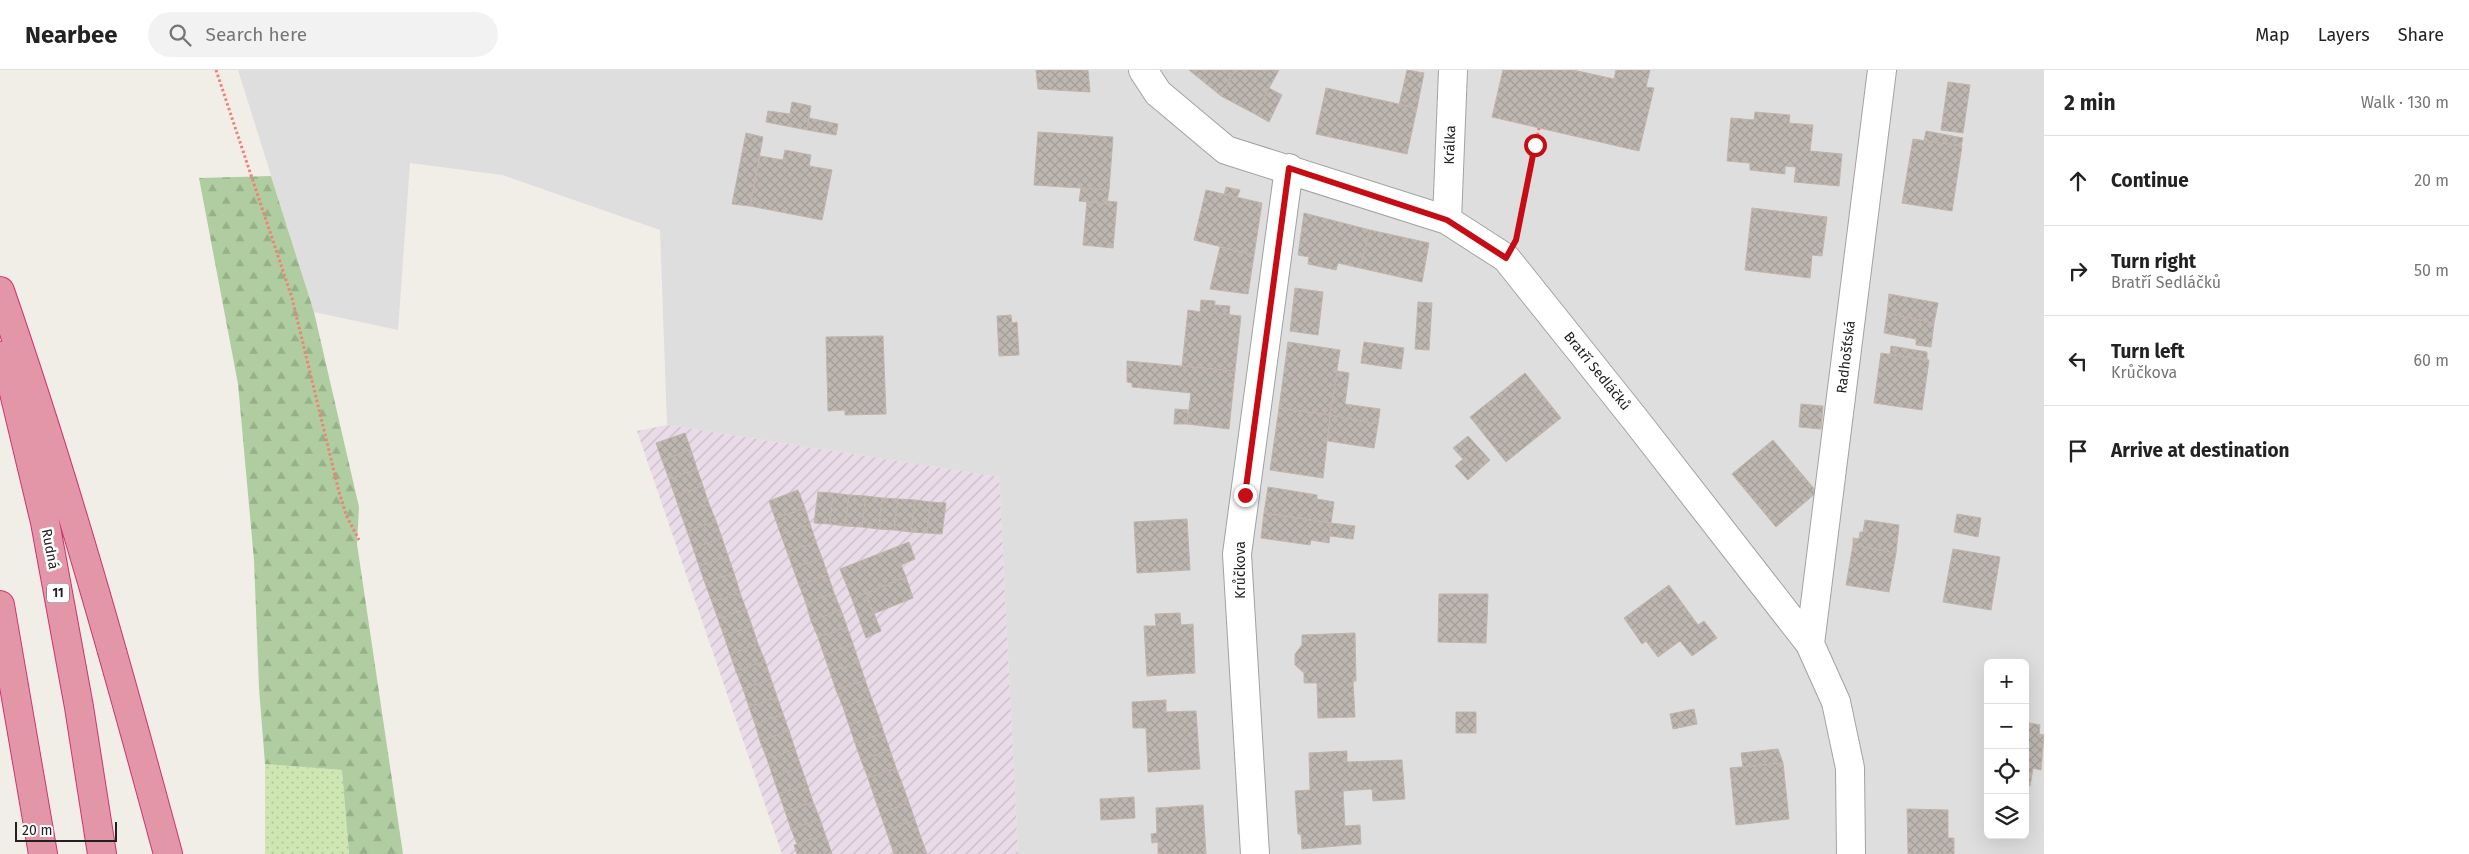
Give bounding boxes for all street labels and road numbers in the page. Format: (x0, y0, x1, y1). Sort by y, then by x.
street label: Králka (1441, 125, 1459, 165)
street label: Radhošťská (1833, 320, 1859, 394)
street label: Bratří Sedláčků (1560, 328, 1634, 414)
street label: Rudná (38, 527, 62, 571)
street label: Krůčkova (1232, 541, 1249, 599)
road number: 11 (47, 584, 69, 602)

